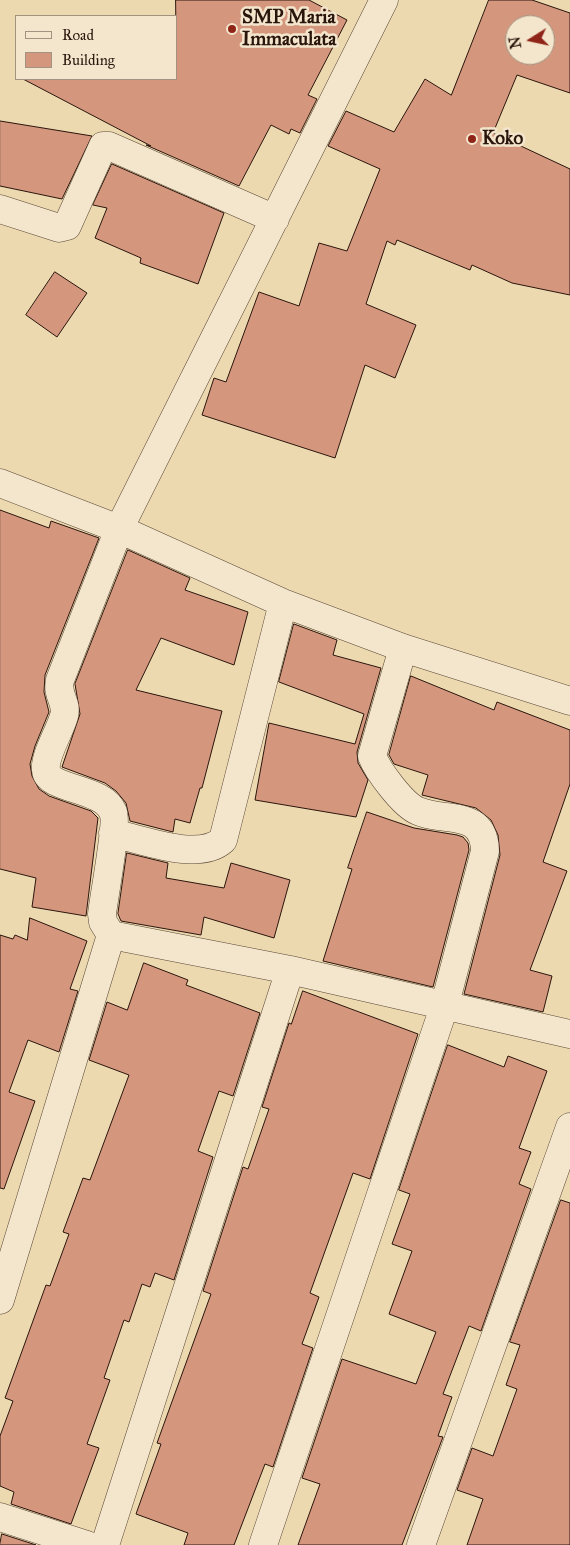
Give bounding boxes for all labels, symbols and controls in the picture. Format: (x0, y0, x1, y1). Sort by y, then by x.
place label: SMP Maria Immaculata (242, 7, 336, 51)
legend (15, 15, 178, 80)
north arrow (505, 15, 555, 65)
marker: SMP Maria Immaculata (226, 23, 238, 35)
text: Road (62, 26, 94, 44)
text: N (506, 35, 525, 50)
text: Building (62, 51, 115, 69)
place label: Koko (482, 128, 523, 150)
marker: Koko (466, 133, 478, 145)

